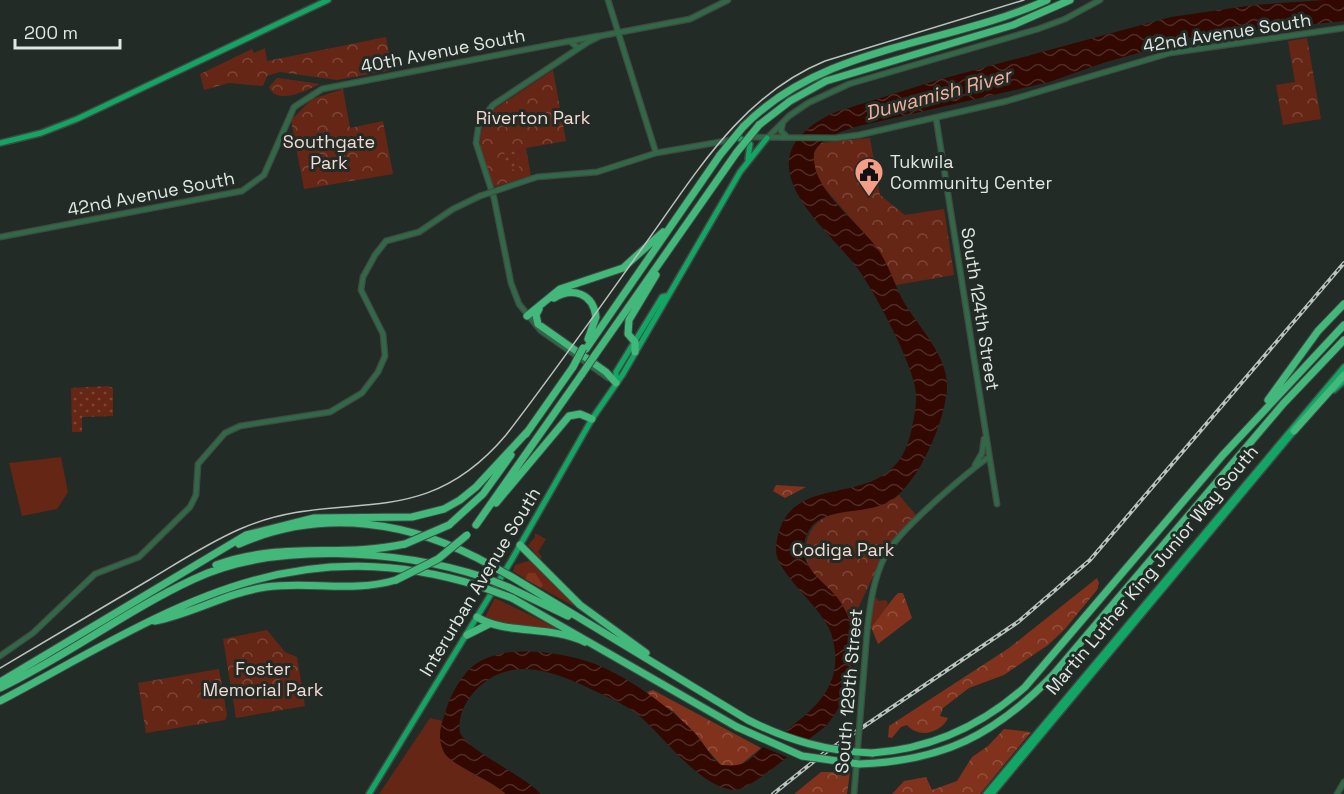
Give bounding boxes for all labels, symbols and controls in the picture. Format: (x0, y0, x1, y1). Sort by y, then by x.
street label: 42nd Avenue South (1141, 8, 1313, 57)
scale bar (15, 12, 120, 50)
text: 200 m (24, 21, 78, 44)
street label: 40th Avenue South (359, 23, 527, 78)
water label: Duwamish River (862, 61, 1016, 126)
park label: Riverton Park (476, 106, 591, 129)
park label: Southgate Park (283, 130, 375, 174)
place label: Tukwila Community Center (890, 150, 1052, 194)
public building icon: Tukwila Community Center (853, 156, 885, 198)
street label: 42nd Avenue South (65, 166, 236, 221)
street label: South 124th Street (956, 226, 1005, 392)
street label: Martin Luther King Junior Way South (1040, 440, 1263, 699)
street label: Interurban Avenue South (414, 483, 545, 680)
park label: Codiga Park (792, 538, 895, 561)
street label: South 129th Street (830, 608, 867, 774)
park label: Foster Memorial Park (203, 657, 324, 701)

